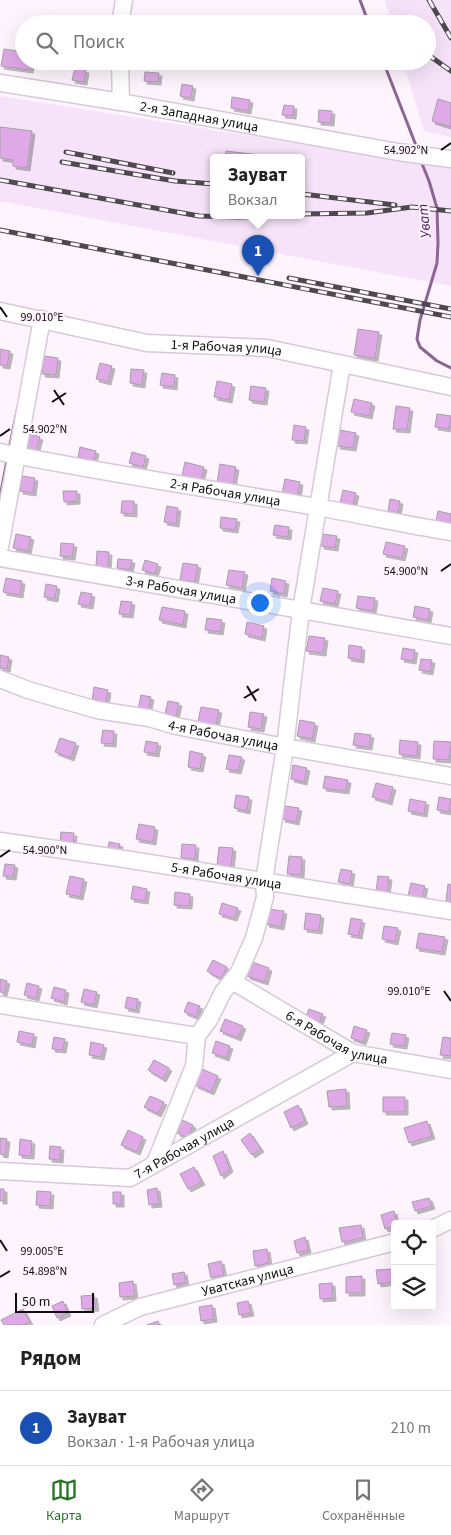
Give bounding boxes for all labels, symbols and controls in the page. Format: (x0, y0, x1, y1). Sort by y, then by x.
search box (15, 15, 436, 70)
icon: search (33, 29, 61, 57)
text: Поиск (73, 29, 124, 56)
street label: 2-я Западная улица (138, 97, 260, 138)
text: 54.902°N (384, 142, 428, 159)
popup (210, 154, 305, 219)
text: Зауват (228, 162, 287, 189)
text: Вокзал (228, 189, 278, 211)
water label: Уват (412, 203, 437, 239)
pin: 1 (242, 235, 274, 276)
text: 99.010°E (20, 309, 64, 326)
street label: 1-я Рабочая улица (170, 335, 284, 362)
text: 54.902°N (23, 421, 67, 438)
street label: 2-я Рабочая улица (169, 474, 282, 512)
text: 54.900°N (384, 563, 428, 580)
street label: 3-я Рабочая улица (124, 571, 238, 610)
your location (247, 590, 273, 616)
street label: 4-я Рабочая улица (166, 715, 280, 757)
text: 54.900°N (23, 842, 67, 859)
street label: 5-я Рабочая улица (169, 858, 283, 895)
text: 99.010°E (387, 983, 431, 1000)
street label: 6-я Рабочая улица (281, 1006, 389, 1070)
street label: 7-я Рабочая улица (131, 1113, 238, 1185)
map controls (391, 1220, 436, 1310)
button: locate (391, 1220, 436, 1265)
text: 99.005°E (20, 1243, 64, 1260)
street label: Уватская улица (200, 1259, 296, 1302)
text: 54.898°N (23, 1263, 67, 1280)
button: layers (391, 1265, 436, 1310)
scale bar (15, 1290, 94, 1313)
text: 50 m (22, 1292, 50, 1312)
text: Рядом (20, 1343, 81, 1373)
text: Зауват (67, 1404, 127, 1431)
text: 1 (32, 1417, 40, 1439)
text: 210 m (391, 1417, 431, 1439)
text: Вокзал · 1-я Рабочая улица (67, 1431, 255, 1453)
tab: Карта (46, 1476, 82, 1526)
tab: Маршрут (174, 1476, 230, 1526)
tab: Сохранённые (322, 1476, 405, 1526)

